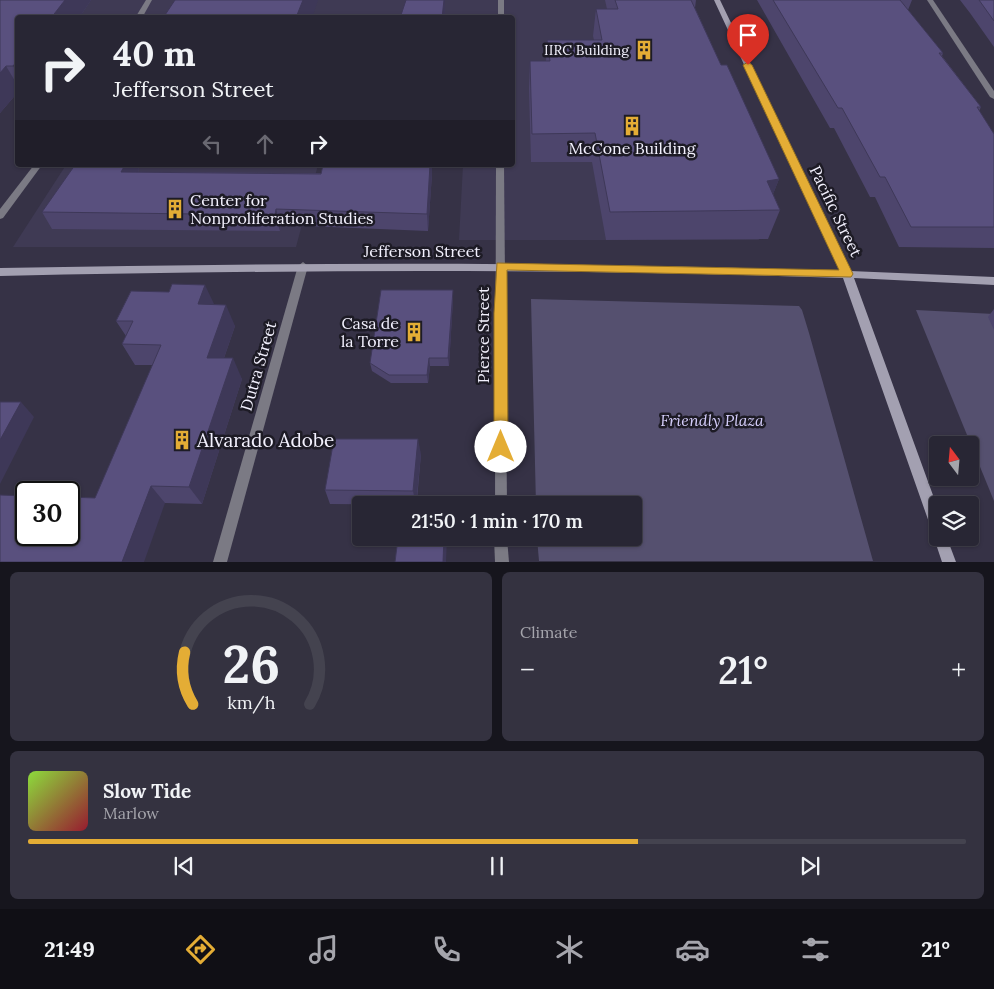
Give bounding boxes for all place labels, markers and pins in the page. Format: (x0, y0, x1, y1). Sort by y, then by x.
pin (727, 14, 769, 65)
building icon: IIRC Building (633, 39, 655, 61)
place label: IIRC Building (544, 41, 629, 59)
building icon: McCone Building (621, 115, 643, 137)
place label: McCone Building (569, 138, 697, 158)
place label: Center for Nonproliferation Studies (190, 190, 374, 228)
building icon: Center for Nonproliferation Studies (164, 198, 186, 220)
place label: Casa de la Torre (341, 313, 399, 351)
building icon: Casa de la Torre (403, 321, 425, 343)
place label: Alvarado Adobe (196, 428, 334, 452)
building icon: Alvarado Adobe (171, 429, 193, 451)

